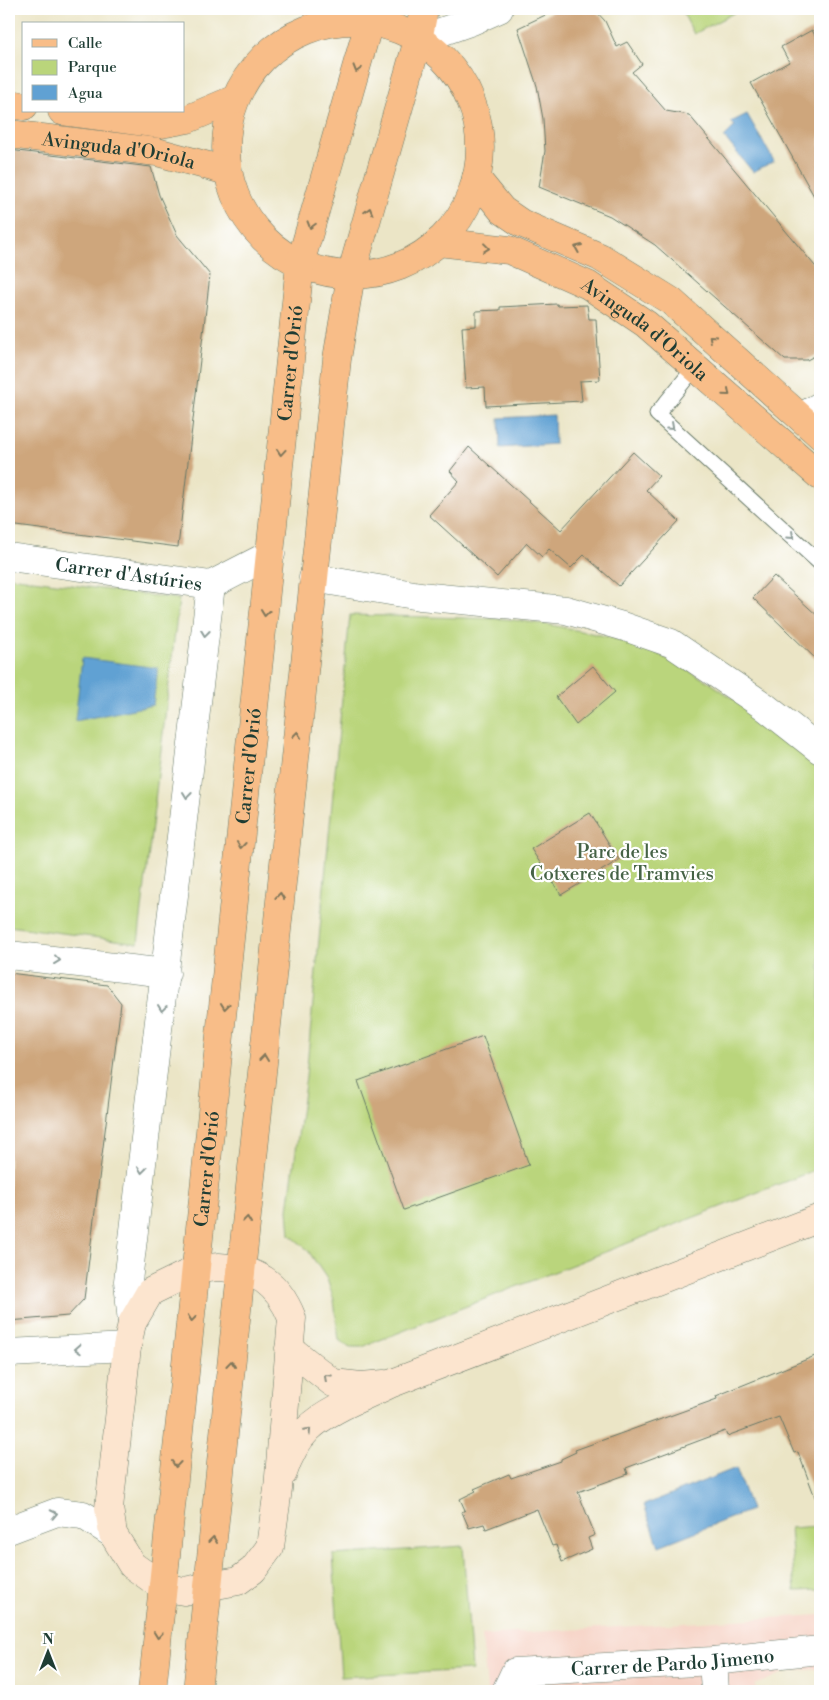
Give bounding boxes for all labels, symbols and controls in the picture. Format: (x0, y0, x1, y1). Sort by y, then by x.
legend (22, 22, 185, 112)
text: Calle (68, 34, 102, 53)
text: Parque (68, 58, 117, 77)
one-way arrow (353, 64, 363, 73)
text: Agua (67, 84, 103, 103)
street label: Avinguda d'Oriola (40, 127, 198, 175)
one-way arrow (364, 208, 374, 216)
one-way arrow (307, 220, 317, 229)
one-way arrow (483, 242, 491, 253)
one-way arrow (574, 243, 583, 254)
street label: Avinguda d'Oriola (575, 272, 714, 386)
street label: Carrer d'Orió (273, 304, 309, 422)
one-way arrow (709, 335, 718, 344)
one-way arrow (721, 387, 730, 396)
one-way arrow (665, 421, 674, 430)
one-way arrow (276, 448, 287, 456)
one-way arrow (785, 531, 794, 540)
street label: Carrer d'Astúries (54, 553, 204, 597)
one-way arrow (260, 610, 271, 618)
one-way arrow (200, 630, 211, 638)
street label: Carrer d'Orió (231, 707, 267, 825)
one-way arrow (291, 730, 302, 738)
one-way arrow (182, 791, 193, 799)
park label: Parc de les Cotxeres de Tramvies (530, 840, 714, 886)
one-way arrow (236, 841, 247, 849)
one-way arrow (274, 892, 285, 900)
one-way arrow (53, 954, 61, 965)
one-way arrow (219, 1002, 230, 1010)
one-way arrow (157, 1005, 168, 1013)
one-way arrow (258, 1054, 269, 1062)
street label: Carrer d'Orió (189, 1110, 225, 1228)
one-way arrow (137, 1166, 148, 1174)
one-way arrow (241, 1215, 252, 1223)
one-way arrow (187, 1314, 198, 1322)
one-way arrow (74, 1343, 82, 1354)
one-way arrow (225, 1360, 236, 1368)
one-way arrow (323, 1374, 332, 1383)
one-way arrow (302, 1428, 311, 1437)
one-way arrow (171, 1461, 182, 1469)
one-way arrow (50, 1509, 59, 1520)
one-way arrow (207, 1536, 218, 1544)
north arrow (22, 1628, 72, 1678)
text: N (42, 1631, 54, 1649)
one-way arrow (153, 1631, 164, 1639)
street label: Carrer de Pardo Jimeno (570, 1644, 776, 1682)

